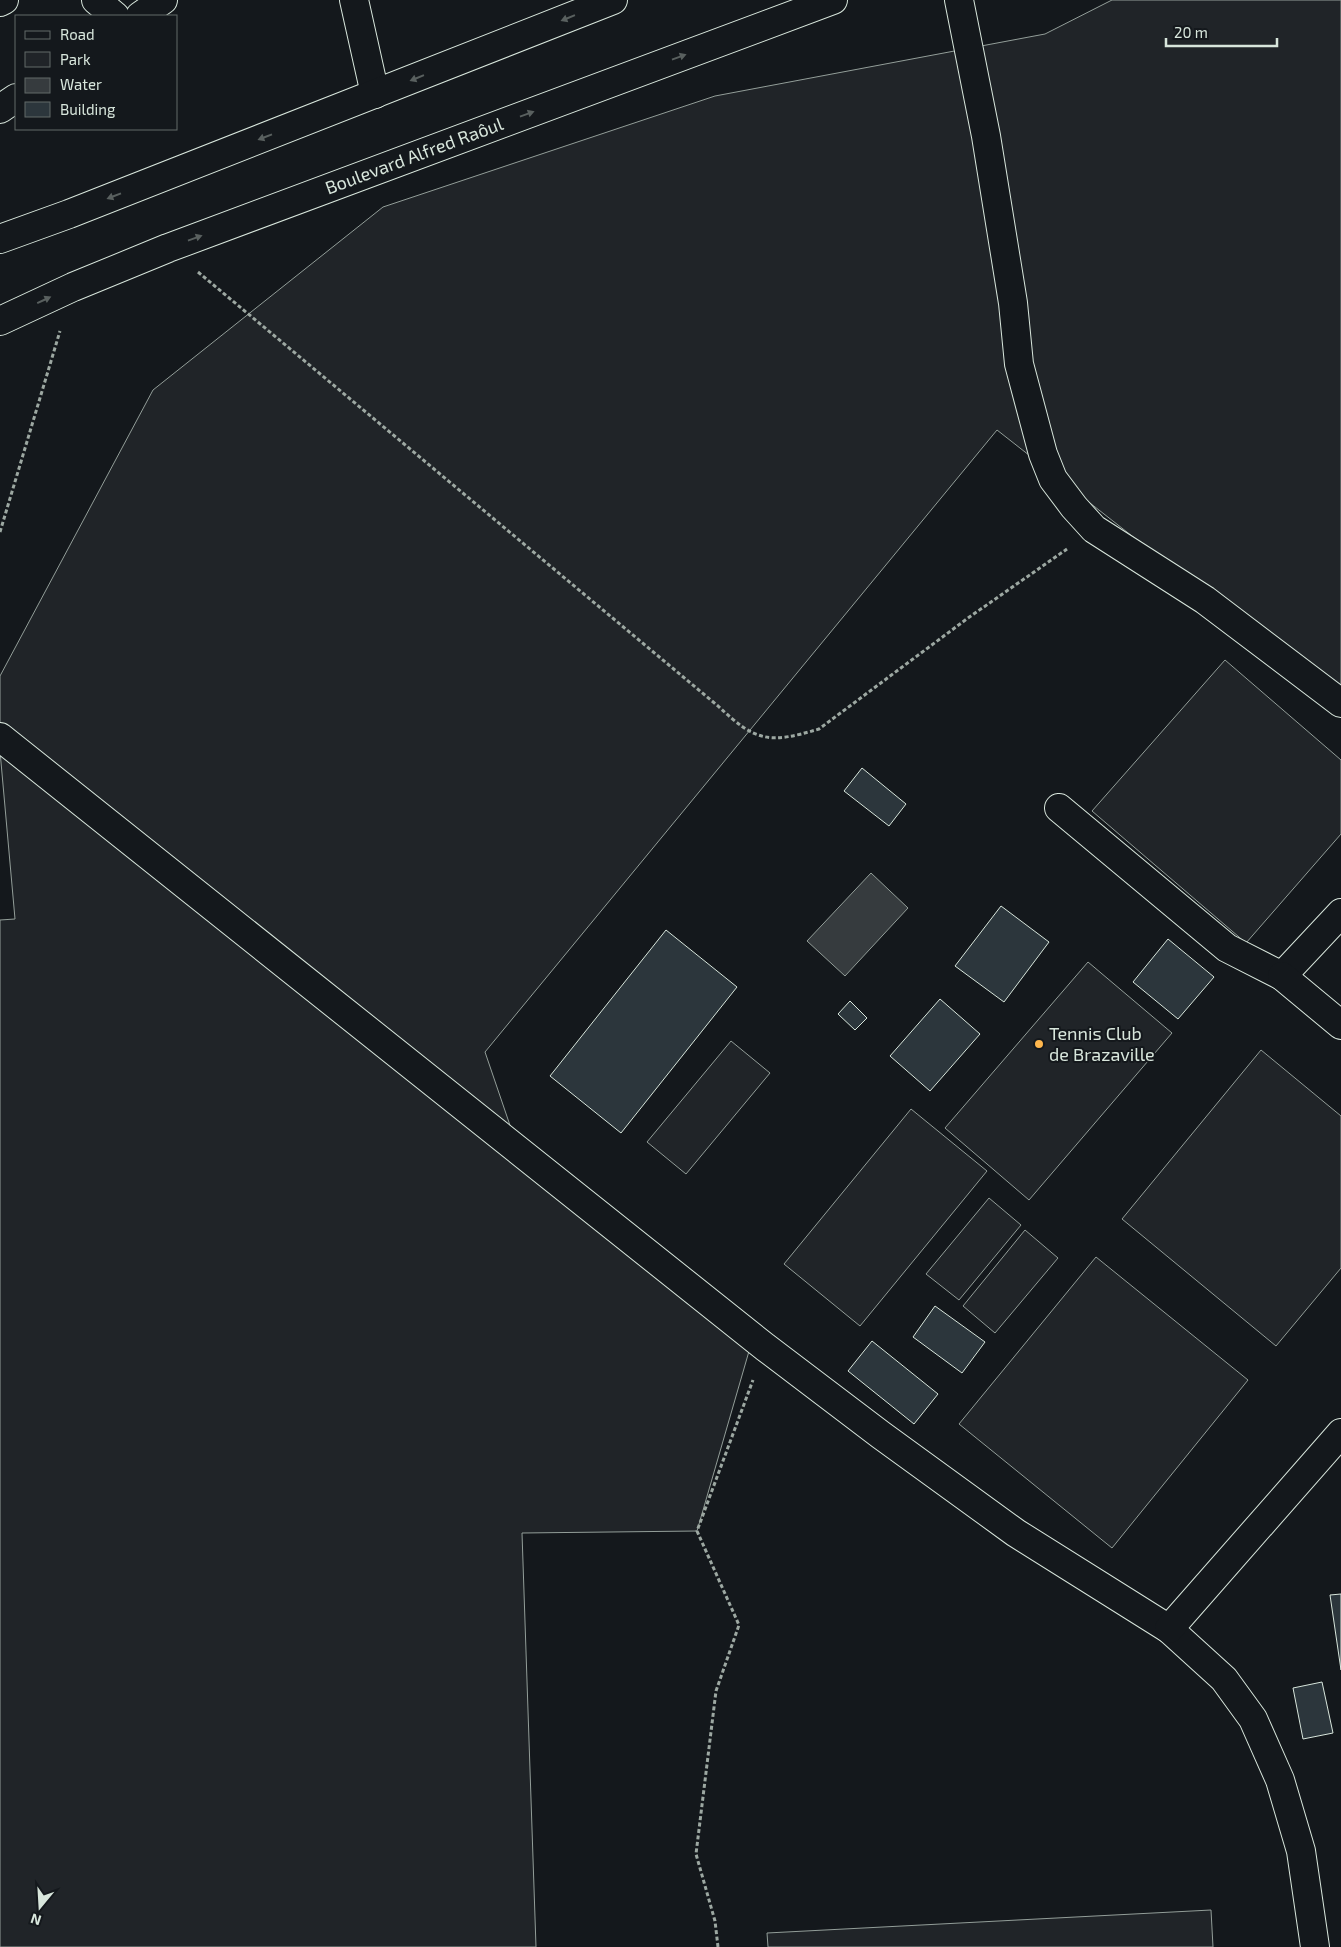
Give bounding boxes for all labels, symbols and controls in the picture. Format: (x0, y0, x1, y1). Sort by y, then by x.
one-way arrow (560, 14, 575, 22)
legend (15, 15, 178, 130)
scale bar (1166, 15, 1277, 47)
text: 20 m (1174, 23, 1208, 41)
text: Road (60, 25, 95, 43)
text: Park (60, 50, 91, 68)
one-way arrow (672, 53, 687, 60)
one-way arrow (409, 74, 424, 82)
text: Water (60, 75, 102, 93)
text: Building (60, 100, 116, 118)
one-way arrow (520, 110, 535, 118)
street label: Boulevard Alfred Raôul (322, 112, 506, 198)
one-way arrow (258, 134, 273, 141)
one-way arrow (107, 193, 121, 201)
one-way arrow (187, 234, 202, 241)
one-way arrow (37, 296, 51, 304)
place label: Tennis Club de Brazaville (1049, 1022, 1155, 1065)
marker: Tennis Club de Brazaville (1033, 1038, 1045, 1050)
north arrow (15, 1882, 65, 1932)
text: N (28, 1910, 43, 1929)

